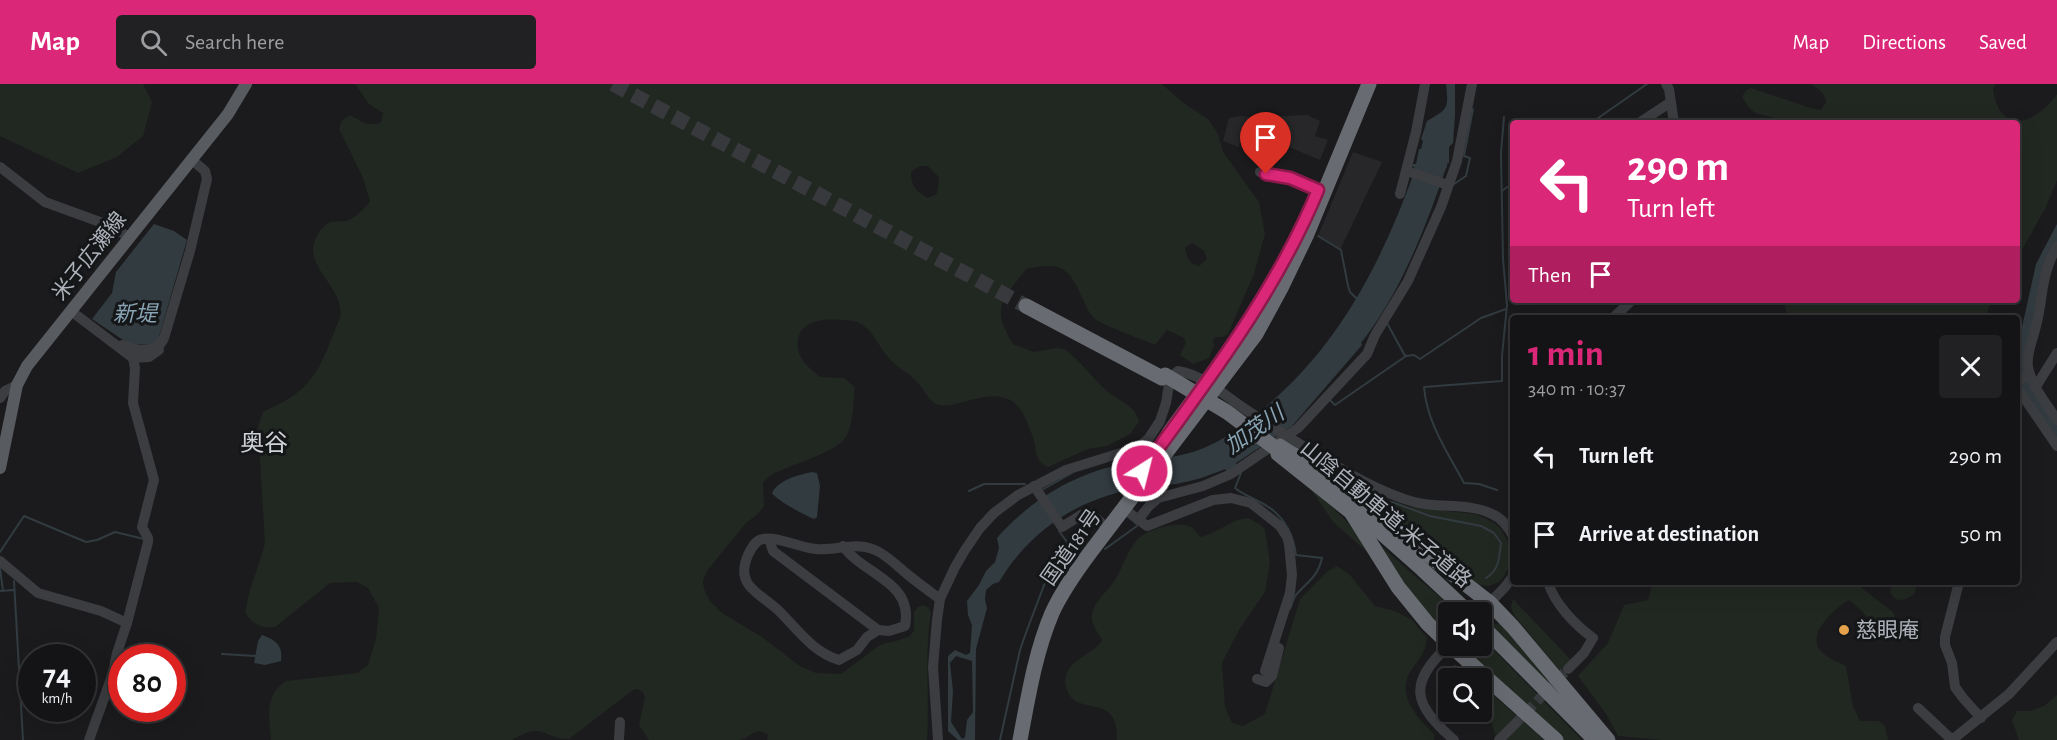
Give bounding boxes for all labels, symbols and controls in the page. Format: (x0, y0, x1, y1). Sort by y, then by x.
search box (116, 15, 536, 69)
icon: search (137, 26, 170, 59)
text: Map (30, 28, 80, 56)
text: Search here (185, 31, 284, 53)
text: Map (1793, 32, 1829, 53)
text: Directions (1862, 32, 1946, 53)
text: Saved (1979, 32, 2027, 53)
pin (1240, 112, 1291, 174)
icon: arrive (1249, 121, 1282, 154)
icon: left (1528, 144, 1606, 222)
text: 290 m (1627, 146, 1729, 188)
text: Turn left (1627, 195, 1715, 222)
street label: 米子広瀬線 (48, 208, 130, 304)
icon: arrive (1584, 258, 1617, 291)
text: Then (1528, 264, 1572, 286)
water label: 新堤 (113, 302, 159, 325)
button: close (1939, 335, 2002, 398)
text: 1 min (1528, 336, 1604, 372)
text: 340 m · 10:37 (1528, 379, 1626, 399)
water label: 加茂川 (1221, 400, 1290, 458)
district label: 奥谷 (240, 430, 288, 456)
street label: 山陰自動車道;米子道路 (1297, 437, 1475, 591)
position arrow (1110, 439, 1174, 503)
icon: left (1528, 440, 1561, 473)
text: Turn left (1579, 445, 1653, 467)
text: 290 m (1949, 445, 2002, 467)
street label: 国道181号 (1037, 505, 1105, 589)
icon: arrive (1528, 518, 1561, 551)
text: Arrive at destination (1579, 523, 1759, 545)
text: 50 m (1960, 523, 2002, 545)
map controls (1438, 602, 1492, 722)
button: sound (1438, 602, 1492, 656)
place label: 慈眼庵 (1856, 619, 1919, 641)
marker: 慈眼庵 (1837, 623, 1851, 637)
speed limit sign: 80 (108, 644, 186, 722)
text: 74 (43, 661, 71, 691)
button: search (1438, 668, 1492, 722)
text: km/h (42, 691, 72, 706)

